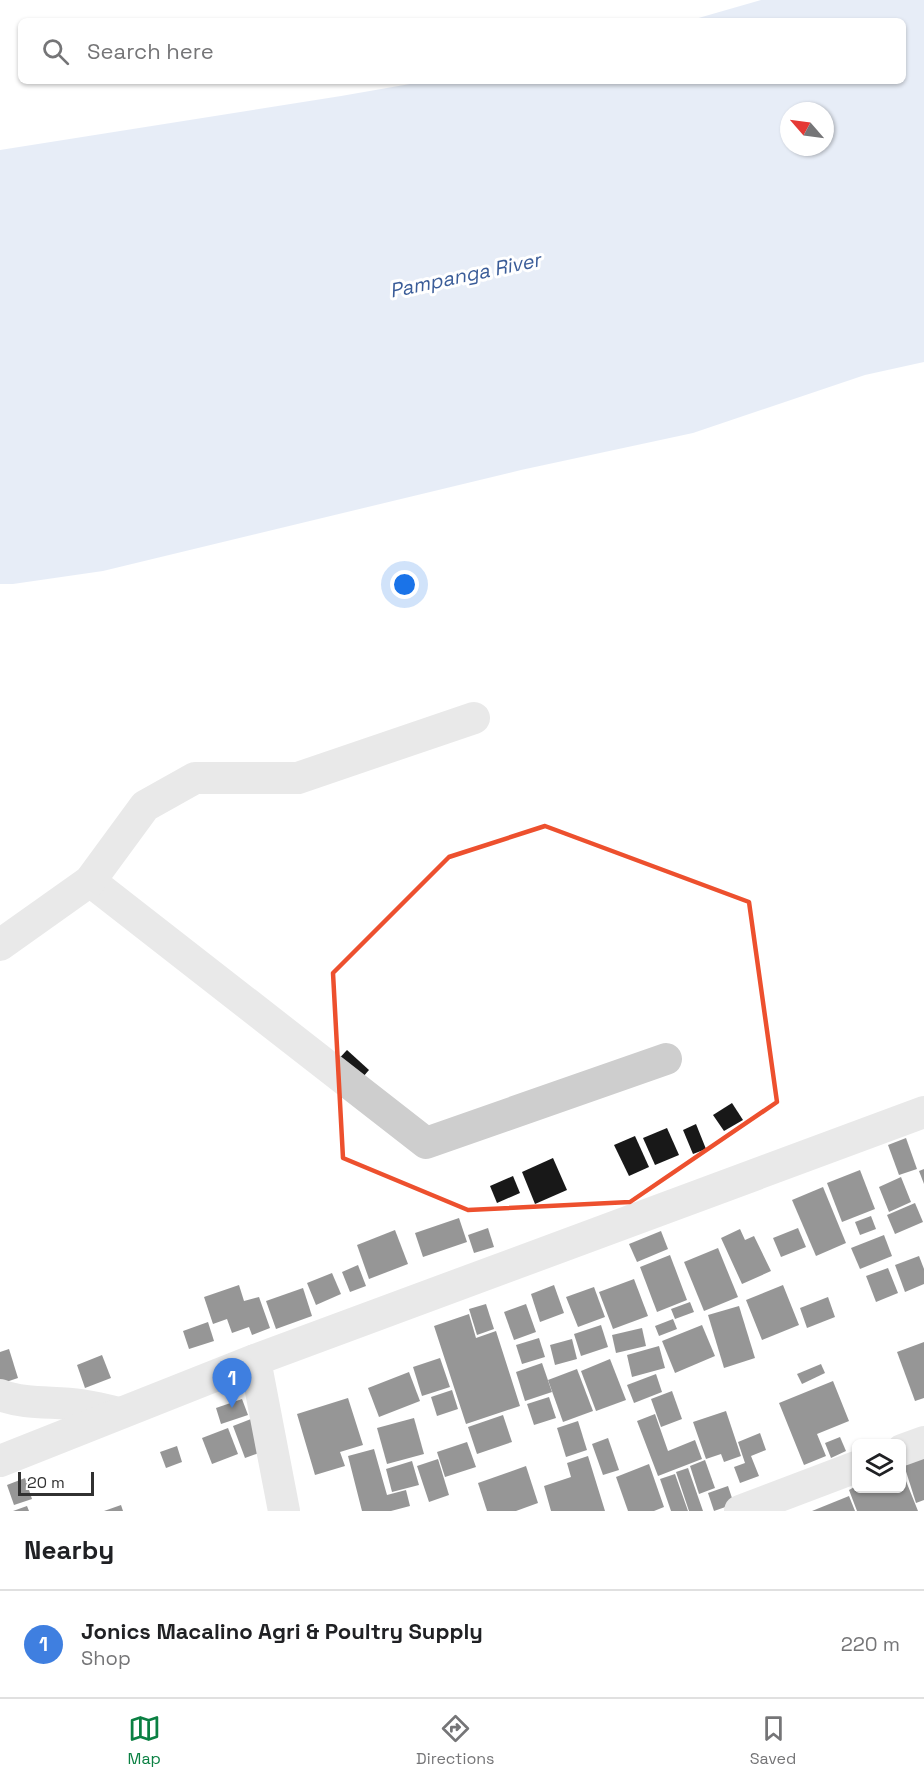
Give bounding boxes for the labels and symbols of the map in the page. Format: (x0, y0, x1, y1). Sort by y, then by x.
north arrow (780, 102, 834, 156)
water label: Pampanga River (387, 246, 545, 304)
your location (390, 570, 419, 599)
pin: 1 (212, 1358, 252, 1408)
scale bar (18, 1469, 94, 1496)

